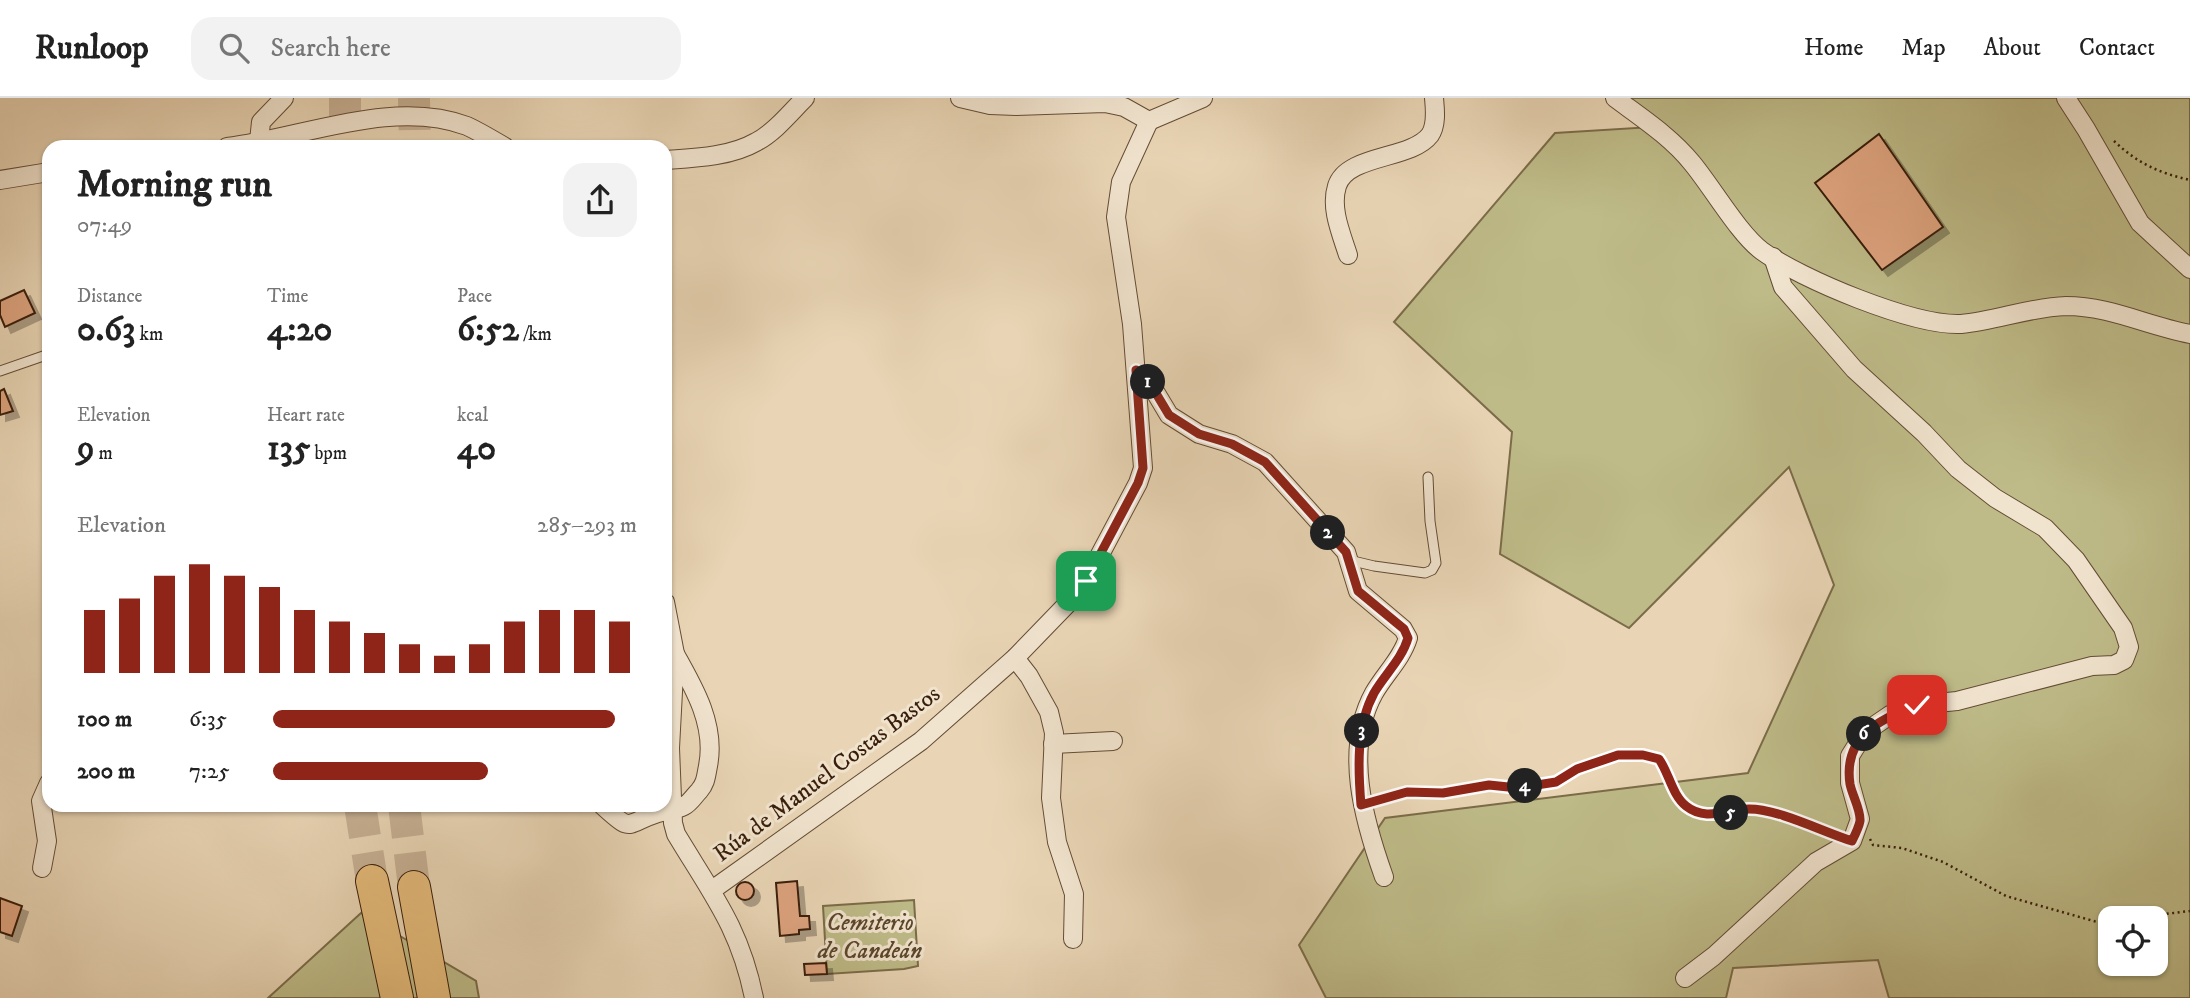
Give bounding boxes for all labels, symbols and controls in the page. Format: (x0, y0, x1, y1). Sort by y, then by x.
search box (191, 17, 681, 80)
text: Runloop (35, 28, 149, 69)
icon: search (215, 29, 253, 67)
text: Search here (271, 32, 391, 65)
text: Home (1804, 33, 1863, 63)
text: Map (1901, 33, 1946, 63)
text: About (1984, 33, 2041, 63)
text: Contact (2079, 33, 2155, 63)
text: Morning run (77, 161, 272, 209)
button: share (563, 163, 637, 237)
text: 07:49 (77, 211, 132, 240)
text: Distance (77, 285, 142, 308)
text: Time (267, 285, 308, 308)
text: Pace (457, 285, 492, 308)
text: 0.63 (77, 308, 135, 352)
text: 4:20 (267, 308, 332, 352)
text: 6:52 (457, 308, 519, 352)
text: km (135, 323, 163, 346)
text: /km (519, 323, 552, 346)
pin: 1 (1130, 364, 1166, 400)
text: 1 (1144, 370, 1151, 393)
text: Elevation (77, 404, 151, 427)
text: Heart rate (267, 404, 345, 427)
text: kcal (457, 404, 488, 427)
text: 9 (77, 427, 94, 471)
text: 135 (267, 427, 310, 471)
text: 40 (457, 427, 496, 471)
text: m (94, 442, 113, 465)
text: bpm (310, 442, 347, 465)
text: Elevation (77, 511, 166, 540)
text: 285–293 m (537, 511, 637, 540)
pin: 2 (1310, 516, 1346, 550)
text: 2 (1323, 521, 1332, 544)
pin (1056, 551, 1116, 611)
icon: arrive (1067, 562, 1105, 600)
pin (1887, 675, 1947, 735)
street label: Rúa de Manuel Costas Bastos (708, 679, 946, 869)
icon: check (1898, 686, 1936, 724)
text: 100 m (77, 705, 132, 734)
text: 6:35 (189, 705, 227, 734)
pin: 3 (1344, 714, 1380, 748)
pin: 6 (1846, 716, 1882, 752)
text: 3 (1358, 719, 1365, 742)
text: 6 (1859, 722, 1868, 745)
text: 200 m (77, 757, 135, 786)
text: 7:25 (189, 757, 230, 786)
pin: 4 (1508, 768, 1542, 804)
text: 4 (1519, 774, 1530, 797)
pin: 5 (1714, 796, 1748, 830)
text: 5 (1726, 801, 1735, 824)
map controls (2098, 906, 2168, 976)
button: locate (2098, 906, 2168, 976)
park label: Cemiterio de Candeán (817, 908, 922, 966)

